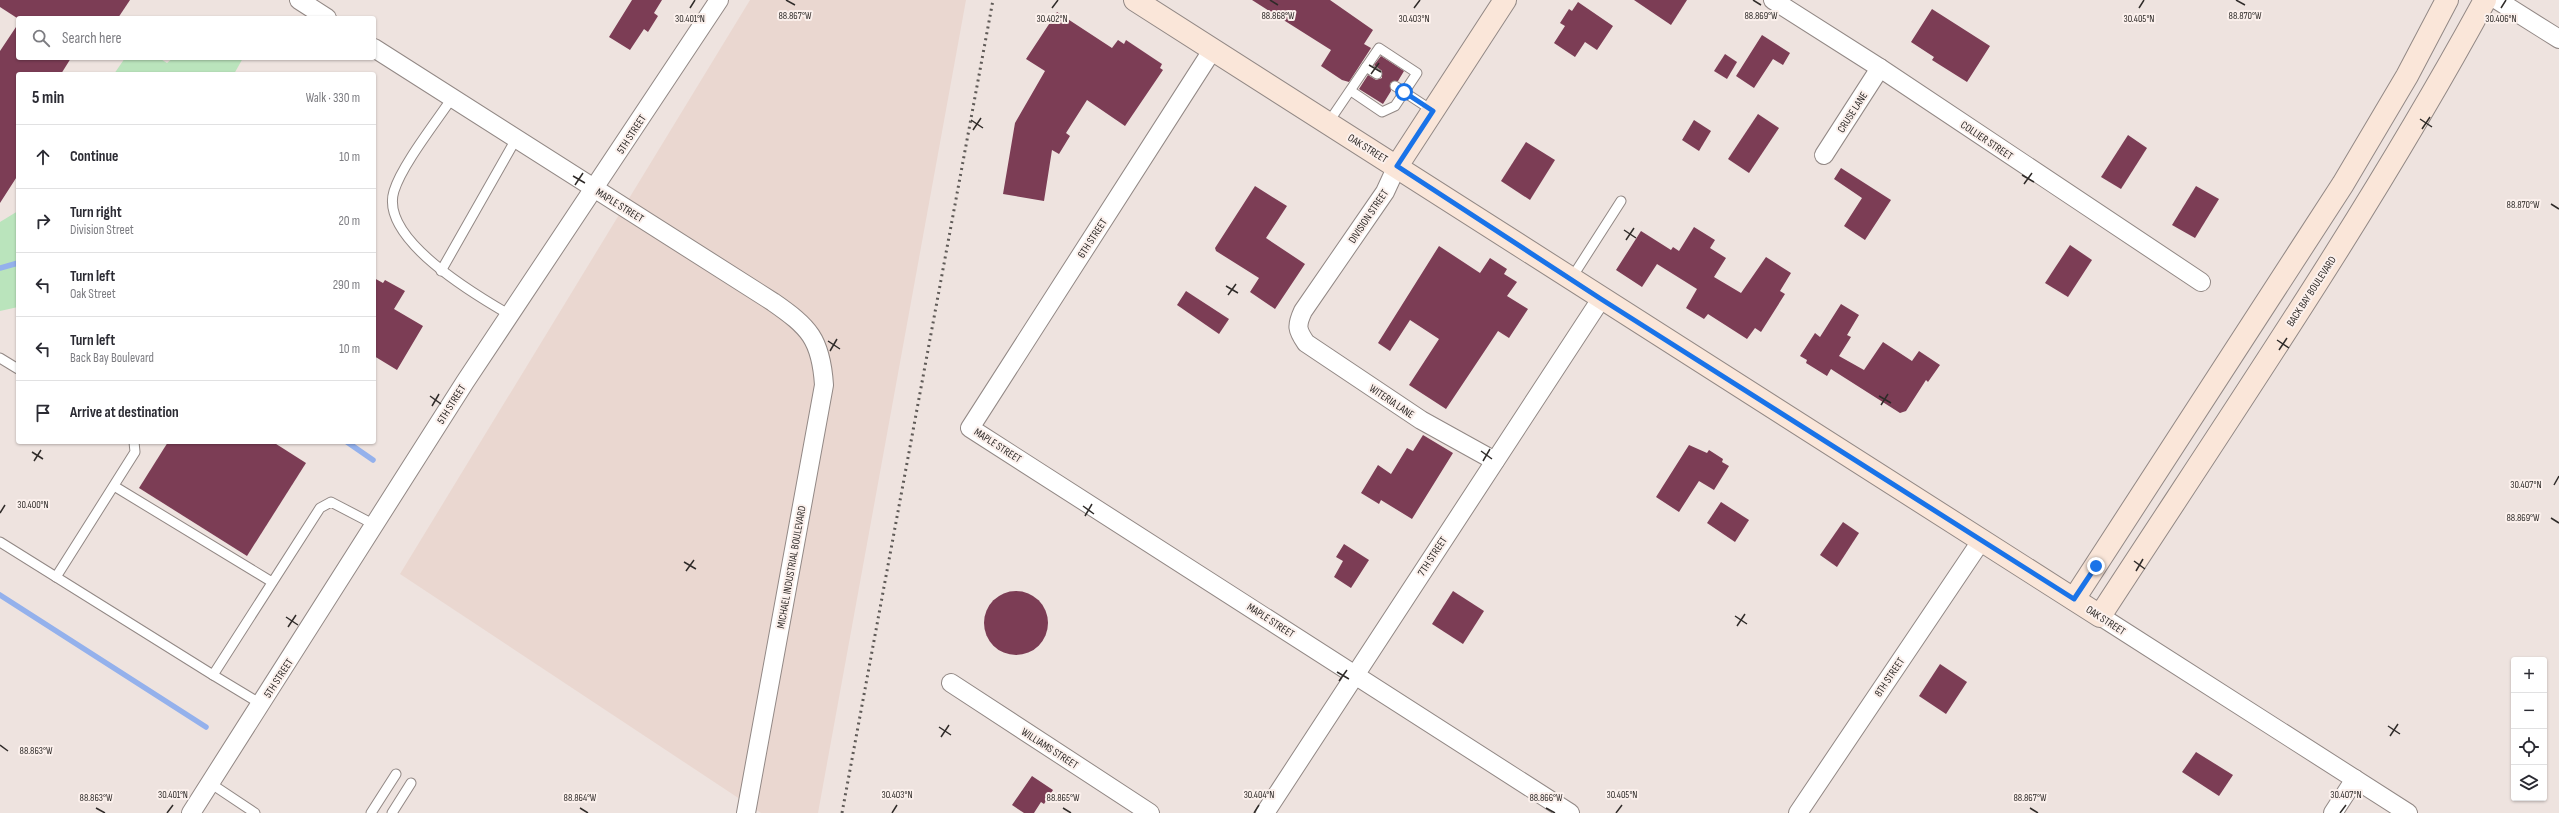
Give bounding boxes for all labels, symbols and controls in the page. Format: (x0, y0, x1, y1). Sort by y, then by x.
text: 88.867°W (778, 10, 812, 22)
text: 88.868°W (1261, 10, 1295, 22)
text: 88.869°W (1744, 10, 1778, 22)
text: 88.870°W (2229, 10, 2262, 22)
text: 30.401°N (675, 13, 705, 25)
text: 30.402°N (1036, 13, 1068, 25)
text: 30.403°N (1398, 13, 1430, 25)
text: 30.405°N (2124, 13, 2154, 25)
text: 30.406°N (2485, 13, 2517, 25)
search box (16, 16, 376, 60)
icon: search (30, 27, 52, 49)
text: Search here (62, 29, 122, 48)
route start (1395, 83, 1413, 101)
text: 5 min (32, 88, 64, 108)
text: Walk · 330 m (306, 90, 360, 106)
street label: CRUSE LANE (1834, 90, 1870, 135)
street label: 5TH STREET (614, 112, 649, 156)
street label: COLLIER STREET (1958, 118, 2016, 163)
street label: OAK STREET (1345, 131, 1391, 166)
icon: ahead (32, 146, 54, 168)
text: Continue (70, 147, 119, 166)
text: 10 m (339, 149, 360, 165)
street label: MAPLE STREET (593, 186, 647, 226)
street label: DIVISION STREET (1346, 186, 1391, 246)
text: 88.870°W (2507, 199, 2540, 211)
text: Turn right (70, 203, 122, 222)
icon: right (32, 210, 54, 232)
text: 20 m (338, 213, 360, 229)
street label: 6TH STREET (1075, 216, 1110, 260)
text: Division Street (70, 222, 134, 238)
street label: BACK BAY BOULEVARD (2284, 254, 2339, 329)
text: Turn left (70, 267, 115, 286)
icon: left (32, 274, 54, 296)
text: 290 m (333, 277, 360, 293)
text: Oak Street (70, 286, 116, 302)
text: Turn left (70, 331, 115, 350)
icon: left (32, 338, 54, 360)
text: 10 m (339, 341, 360, 357)
text: Back Bay Boulevard (70, 350, 154, 366)
street label: 5TH STREET (434, 382, 469, 426)
street label: WITERIA LANE (1367, 382, 1417, 421)
icon: arrive (32, 402, 54, 424)
text: Arrive at destination (70, 403, 179, 422)
street label: MAPLE STREET (972, 425, 1024, 466)
text: 30.407°N (2510, 479, 2542, 491)
text: 30.400°N (17, 499, 49, 511)
street label: MICHAEL INDUSTRIAL BOULEVARD (774, 505, 809, 630)
text: 88.869°W (2506, 512, 2540, 524)
street label: 7TH STREET (1415, 534, 1450, 578)
route end (2087, 557, 2105, 575)
street label: MAPLE STREET (1245, 600, 1297, 641)
street label: OAK STREET (2084, 603, 2128, 638)
street label: 8TH STREET (1872, 655, 1907, 699)
street label: 5TH STREET (261, 656, 296, 700)
map controls (2511, 657, 2547, 801)
button: + (2511, 657, 2547, 693)
button: − (2511, 693, 2547, 729)
street label: WILLIAMS STREET (1019, 725, 1081, 772)
button: locate (2511, 729, 2547, 765)
text: 88.863°W (20, 745, 53, 757)
button: layers (2511, 765, 2547, 801)
text: 30.401°N (158, 789, 188, 801)
text: 30.403°N (881, 789, 913, 801)
text: 30.404°N (1244, 789, 1274, 801)
text: 30.405°N (1607, 789, 1637, 801)
text: 30.407°N (2330, 789, 2362, 801)
text: 88.863°W (80, 792, 113, 804)
text: 88.864°W (564, 792, 597, 804)
text: 88.865°W (1047, 792, 1080, 804)
text: 88.866°W (1529, 792, 1563, 804)
text: 88.867°W (2013, 792, 2047, 804)

